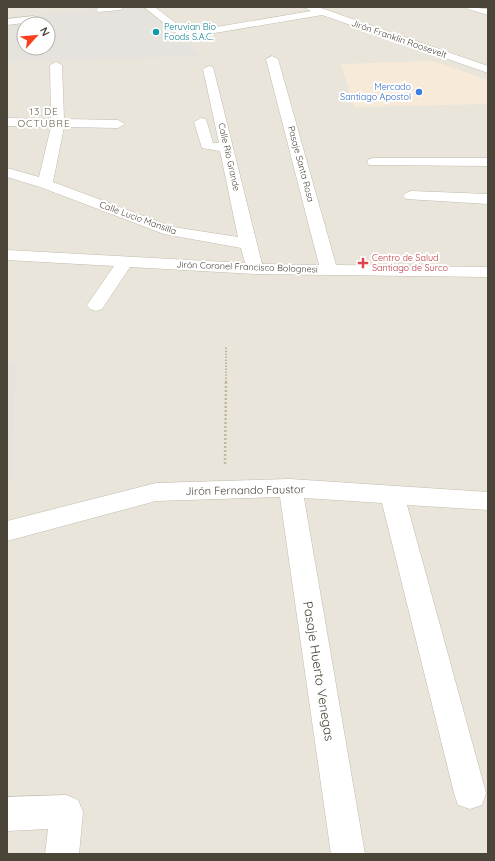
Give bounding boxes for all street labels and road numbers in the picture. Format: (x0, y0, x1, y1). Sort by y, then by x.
street label: Jirón Franklin Roosevelt (350, 17, 448, 60)
street label: Calle Río Grande (216, 122, 243, 192)
street label: Pasaje Santa Rosa (286, 125, 317, 203)
street label: Calle Lucio Mansilla (98, 198, 178, 237)
street label: Jirón Coronel Francisco Bolognesi (176, 259, 318, 274)
street label: Jirón Fernando Faustor (185, 482, 306, 498)
street label: Pasaje Huerto Venegas (300, 600, 338, 742)

